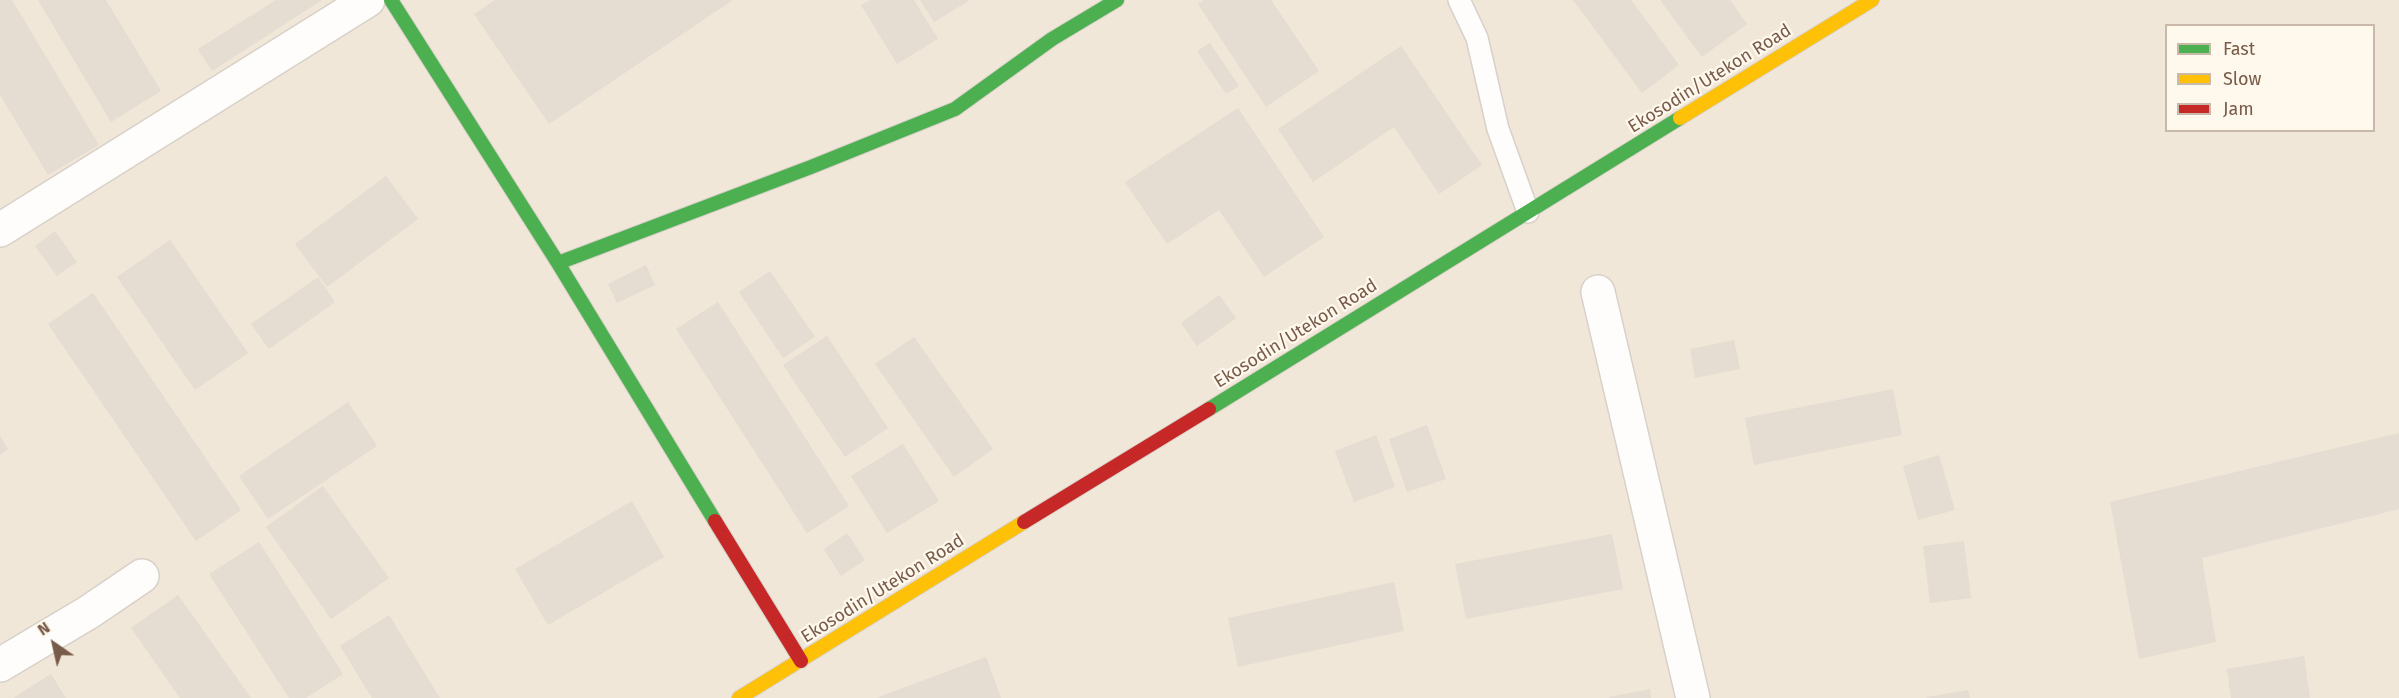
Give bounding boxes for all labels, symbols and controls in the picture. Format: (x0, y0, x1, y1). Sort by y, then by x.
street label: Ekosodin/Utekon Road (1624, 20, 1796, 138)
legend (2165, 24, 2375, 132)
text: Fast (2223, 38, 2255, 60)
text: Slow (2223, 68, 2261, 90)
text: Jam (2223, 98, 2254, 120)
street label: Ekosodin/Utekon Road (1210, 275, 1382, 393)
street label: Ekosodin/Utekon Road (797, 530, 969, 648)
north arrow (24, 614, 84, 674)
text: N (34, 618, 53, 640)

